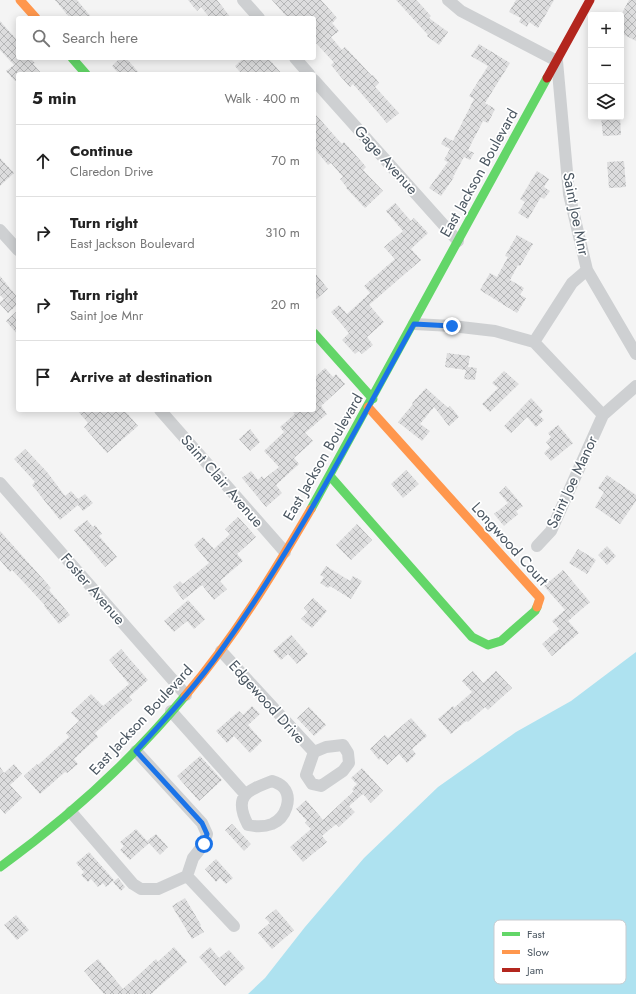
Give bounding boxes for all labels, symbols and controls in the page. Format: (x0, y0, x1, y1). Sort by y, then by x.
map controls (588, 12, 624, 120)
button: + (588, 12, 624, 48)
search box (16, 16, 316, 60)
icon: search (30, 27, 52, 49)
text: Search here (62, 27, 138, 49)
button: − (588, 48, 624, 84)
button: layers (588, 84, 624, 120)
text: 5 min (32, 86, 76, 110)
text: Walk · 400 m (225, 89, 300, 108)
street label: East Jackson Boulevard (435, 105, 523, 241)
street label: Gage Avenue (349, 121, 423, 200)
text: Continue (70, 140, 133, 162)
icon: ahead (32, 150, 54, 172)
text: 70 m (271, 151, 300, 170)
text: Claredon Drive (70, 162, 153, 181)
street label: Saint Joe Mnr (557, 170, 595, 258)
text: Turn right (70, 212, 138, 234)
icon: right (32, 222, 54, 244)
text: 310 m (265, 223, 300, 242)
text: East Jackson Boulevard (70, 234, 195, 253)
text: Turn right (70, 284, 138, 306)
icon: right (32, 294, 54, 316)
text: 20 m (271, 295, 300, 314)
text: Saint Joe Mnr (70, 306, 143, 325)
route end (443, 317, 461, 335)
icon: arrive (32, 366, 54, 388)
text: Arrive at destination (70, 366, 212, 388)
street label: East Jackson Boulevard (278, 389, 368, 525)
street label: Saint Clair Avenue (175, 430, 269, 532)
street label: Saint Joe Manor (541, 431, 603, 532)
street label: Longwood Court (466, 497, 554, 591)
street label: Foster Avenue (56, 548, 131, 630)
street label: Edgewood Drive (223, 655, 311, 749)
street label: East Jackson Boulevard (84, 660, 198, 780)
route start (195, 835, 213, 853)
legend (494, 920, 626, 984)
text: Fast (527, 926, 545, 942)
text: Slow (527, 944, 549, 960)
text: Jam (525, 962, 544, 978)

